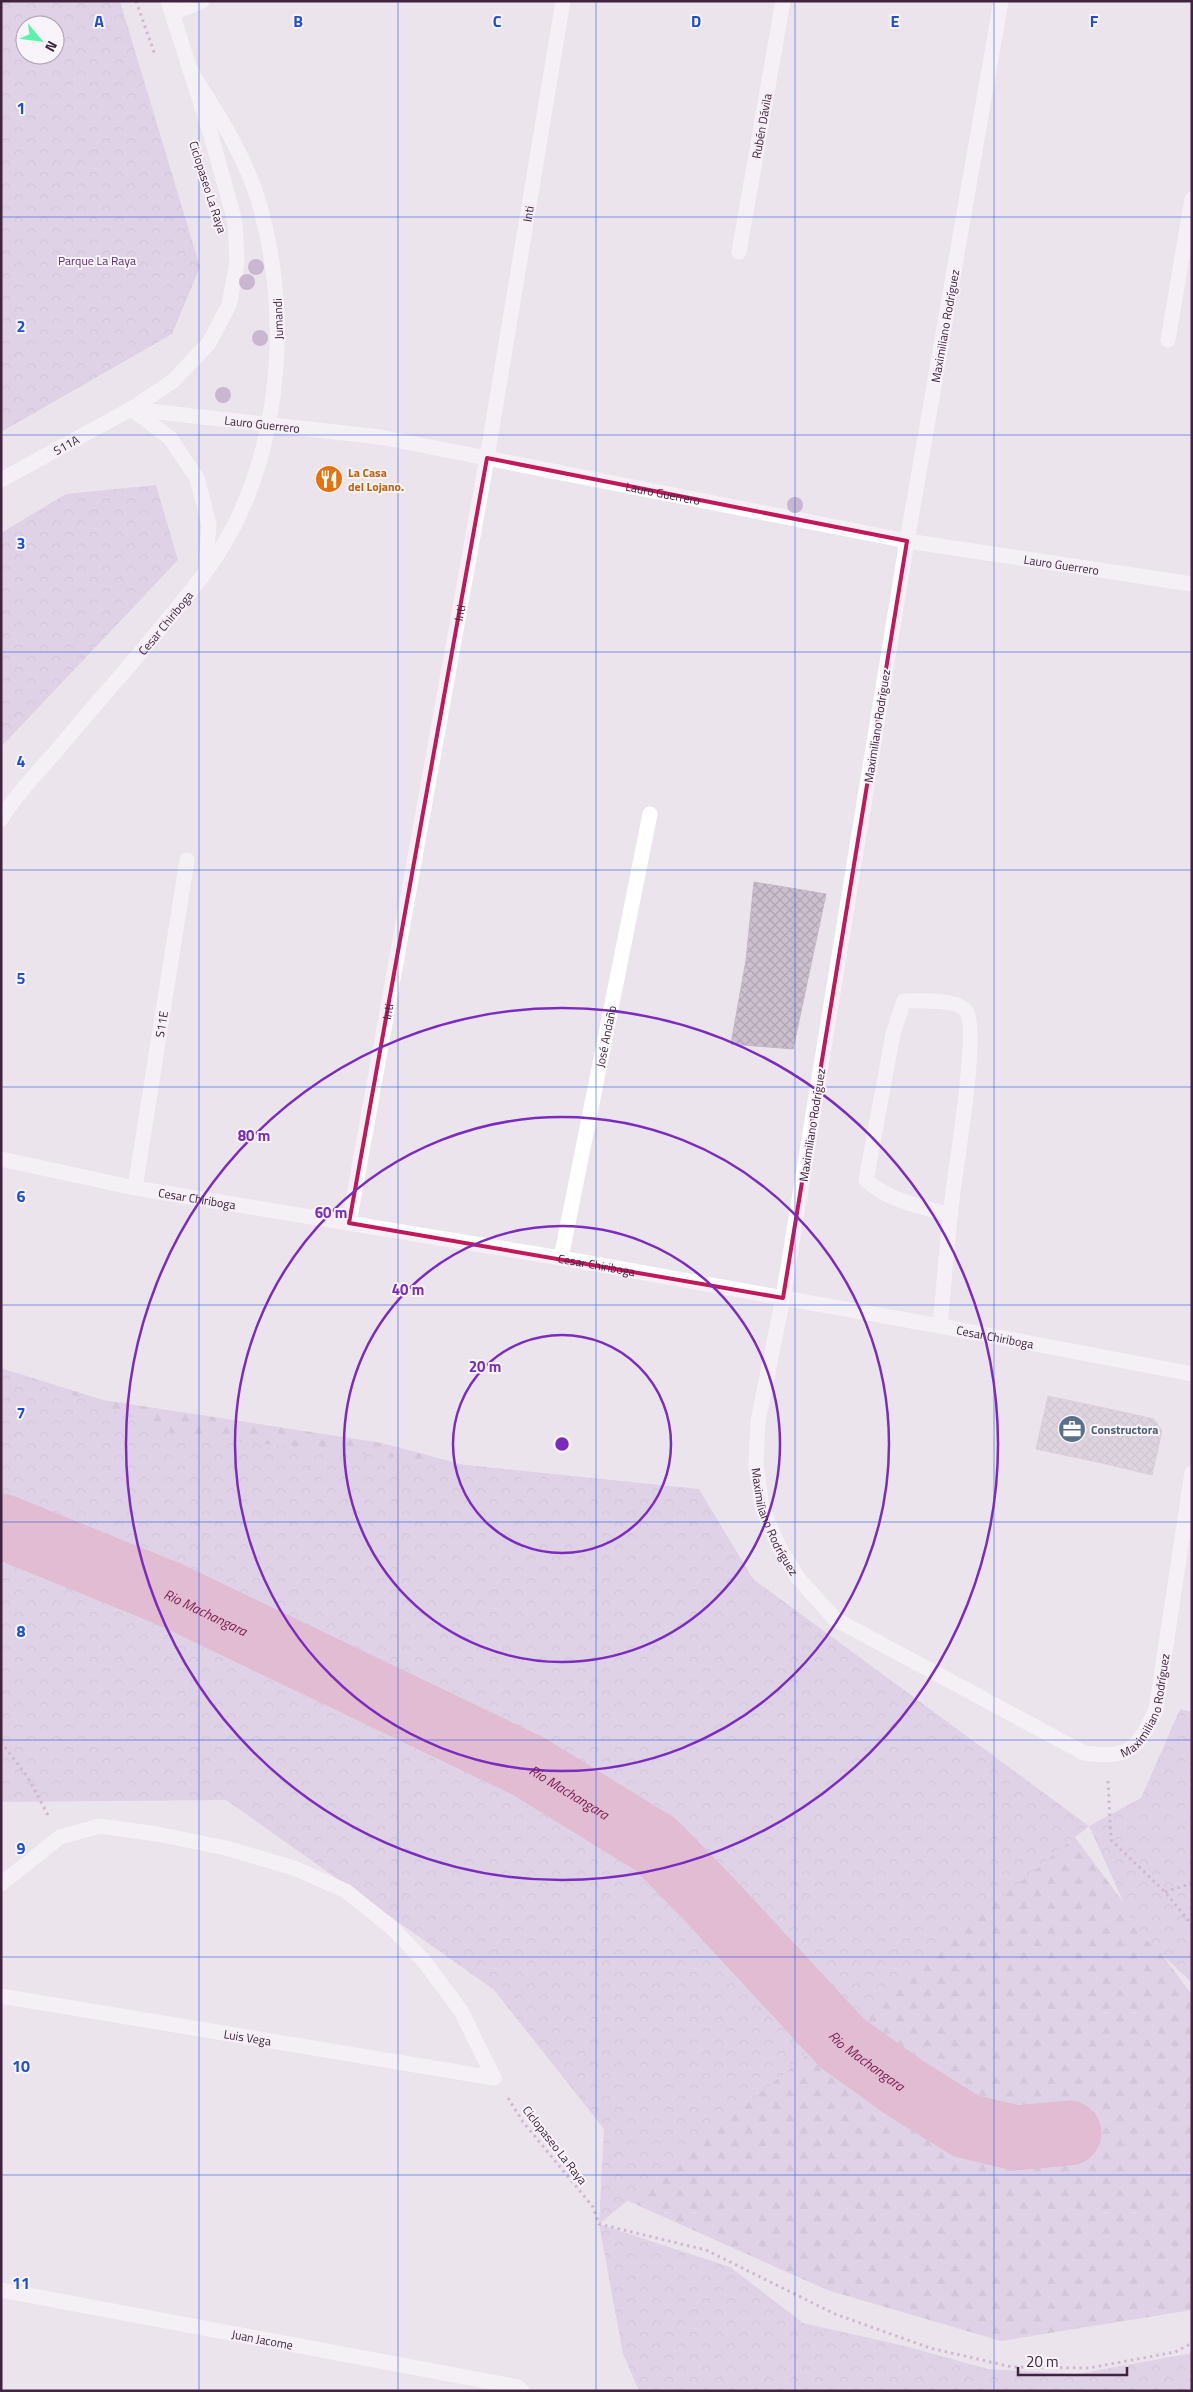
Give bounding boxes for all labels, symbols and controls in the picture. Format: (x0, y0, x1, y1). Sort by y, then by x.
text: A (94, 9, 104, 33)
text: B (293, 9, 303, 33)
text: C (493, 9, 502, 33)
text: D (691, 9, 701, 33)
text: E (891, 9, 900, 33)
text: F (1090, 9, 1099, 33)
north arrow (15, 15, 65, 65)
text: N (40, 37, 63, 56)
street label: Rubén Dávila (746, 92, 776, 160)
text: 1 (17, 96, 25, 120)
street label: Ciclopaseo La Raya (184, 138, 232, 236)
street label: Inti (517, 204, 538, 223)
park label: Parque La Raya (58, 251, 136, 270)
street label: Maximiliano Rodríguez (926, 268, 964, 384)
street label: Jumandi (268, 298, 288, 340)
text: 2 (17, 314, 25, 338)
street label: Lauro Guerrero (224, 410, 301, 437)
street label: S11A (49, 430, 82, 459)
place label: La Casa del Lojano. (348, 463, 404, 496)
restaurant icon: La Casa del Lojano. (314, 464, 344, 494)
street label: Lauro Guerrero (624, 476, 702, 509)
text: 3 (17, 531, 25, 555)
street label: Lauro Guerrero (1023, 549, 1100, 579)
street label: Cesar Chiriboga (133, 587, 197, 659)
street label: Inti (448, 603, 470, 623)
street label: Maximiliano Rodríguez (859, 668, 895, 784)
text: 4 (17, 749, 26, 773)
text: 5 (17, 966, 26, 990)
street label: Inti (376, 1002, 398, 1021)
street label: José Andaño (590, 1004, 621, 1069)
street label: S11E (150, 1009, 173, 1039)
street label: Maximiliano Rodríguez (794, 1067, 830, 1183)
text: 80 m (238, 1124, 270, 1147)
street label: Cesar Chiriboga (157, 1182, 237, 1214)
text: 6 (17, 1184, 26, 1208)
text: 60 m (315, 1201, 347, 1224)
street label: Cesar Chiriboga (556, 1248, 637, 1281)
text: 40 m (392, 1278, 424, 1301)
street label: Cesar Chiriboga (955, 1320, 1035, 1353)
text: 20 m (469, 1355, 501, 1378)
text: 7 (17, 1401, 25, 1425)
office icon: Constructora (1057, 1414, 1087, 1444)
place label: Constructora (1091, 1420, 1158, 1439)
centre of rings (553, 1435, 571, 1453)
street label: Maximiliano Rodríguez (747, 1467, 804, 1579)
water label: Rio Machangara (161, 1583, 252, 1641)
text: 8 (17, 1619, 26, 1643)
street label: Maximiliano Rodríguez (1117, 1652, 1174, 1762)
water label: Rio Machangara (526, 1759, 614, 1825)
text: 9 (17, 1836, 26, 1860)
street label: Luis Vega (222, 2024, 273, 2050)
water label: Rio Machangara (824, 2025, 910, 2096)
text: 10 (12, 2054, 30, 2078)
street label: Ciclopaseo La Raya (518, 2101, 592, 2189)
text: 11 (12, 2271, 30, 2295)
street label: Juan Jacome (230, 2324, 295, 2354)
scale bar (1018, 2344, 1127, 2376)
text: 20 m (1026, 2350, 1059, 2373)

